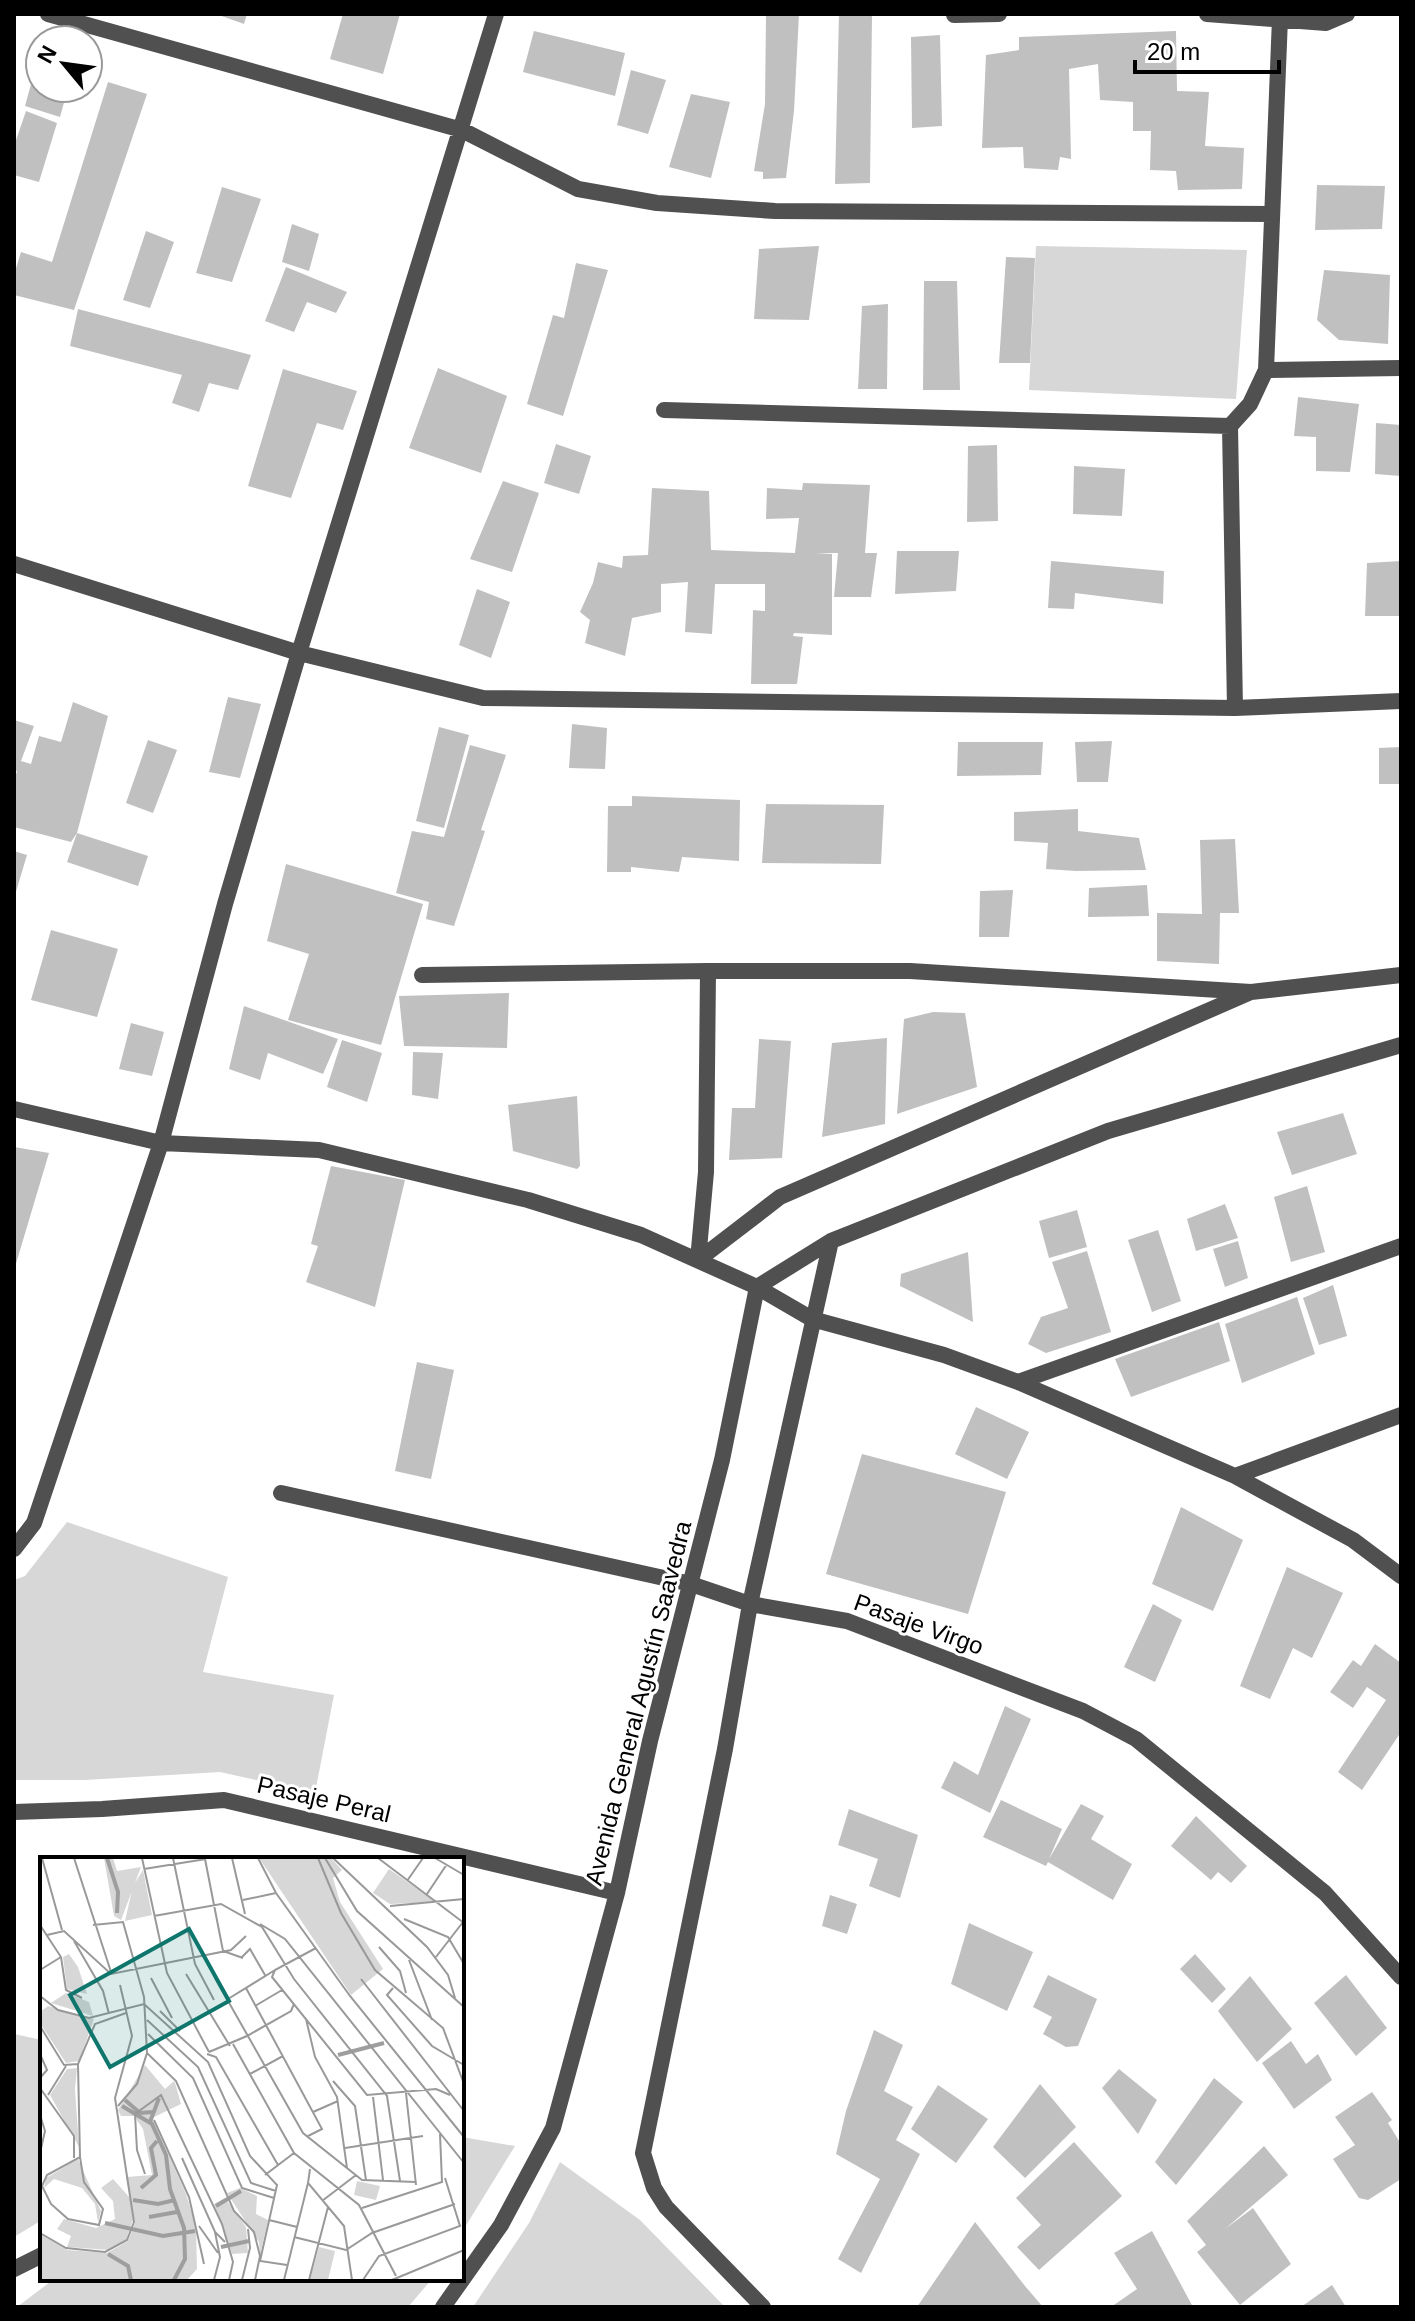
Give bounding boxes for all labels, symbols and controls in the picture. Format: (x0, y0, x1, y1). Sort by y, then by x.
north arrow (24, 24, 104, 104)
scale bar (1135, 24, 1279, 74)
text: 20 m (1147, 38, 1200, 65)
text: N (32, 42, 62, 68)
street label: Avenida General Agustín Saavedra (580, 1517, 697, 1888)
street label: Pasaje Virgo (851, 1588, 987, 1660)
street label: Pasaje Peral (255, 1771, 393, 1827)
inset map (40, 1857, 464, 2281)

